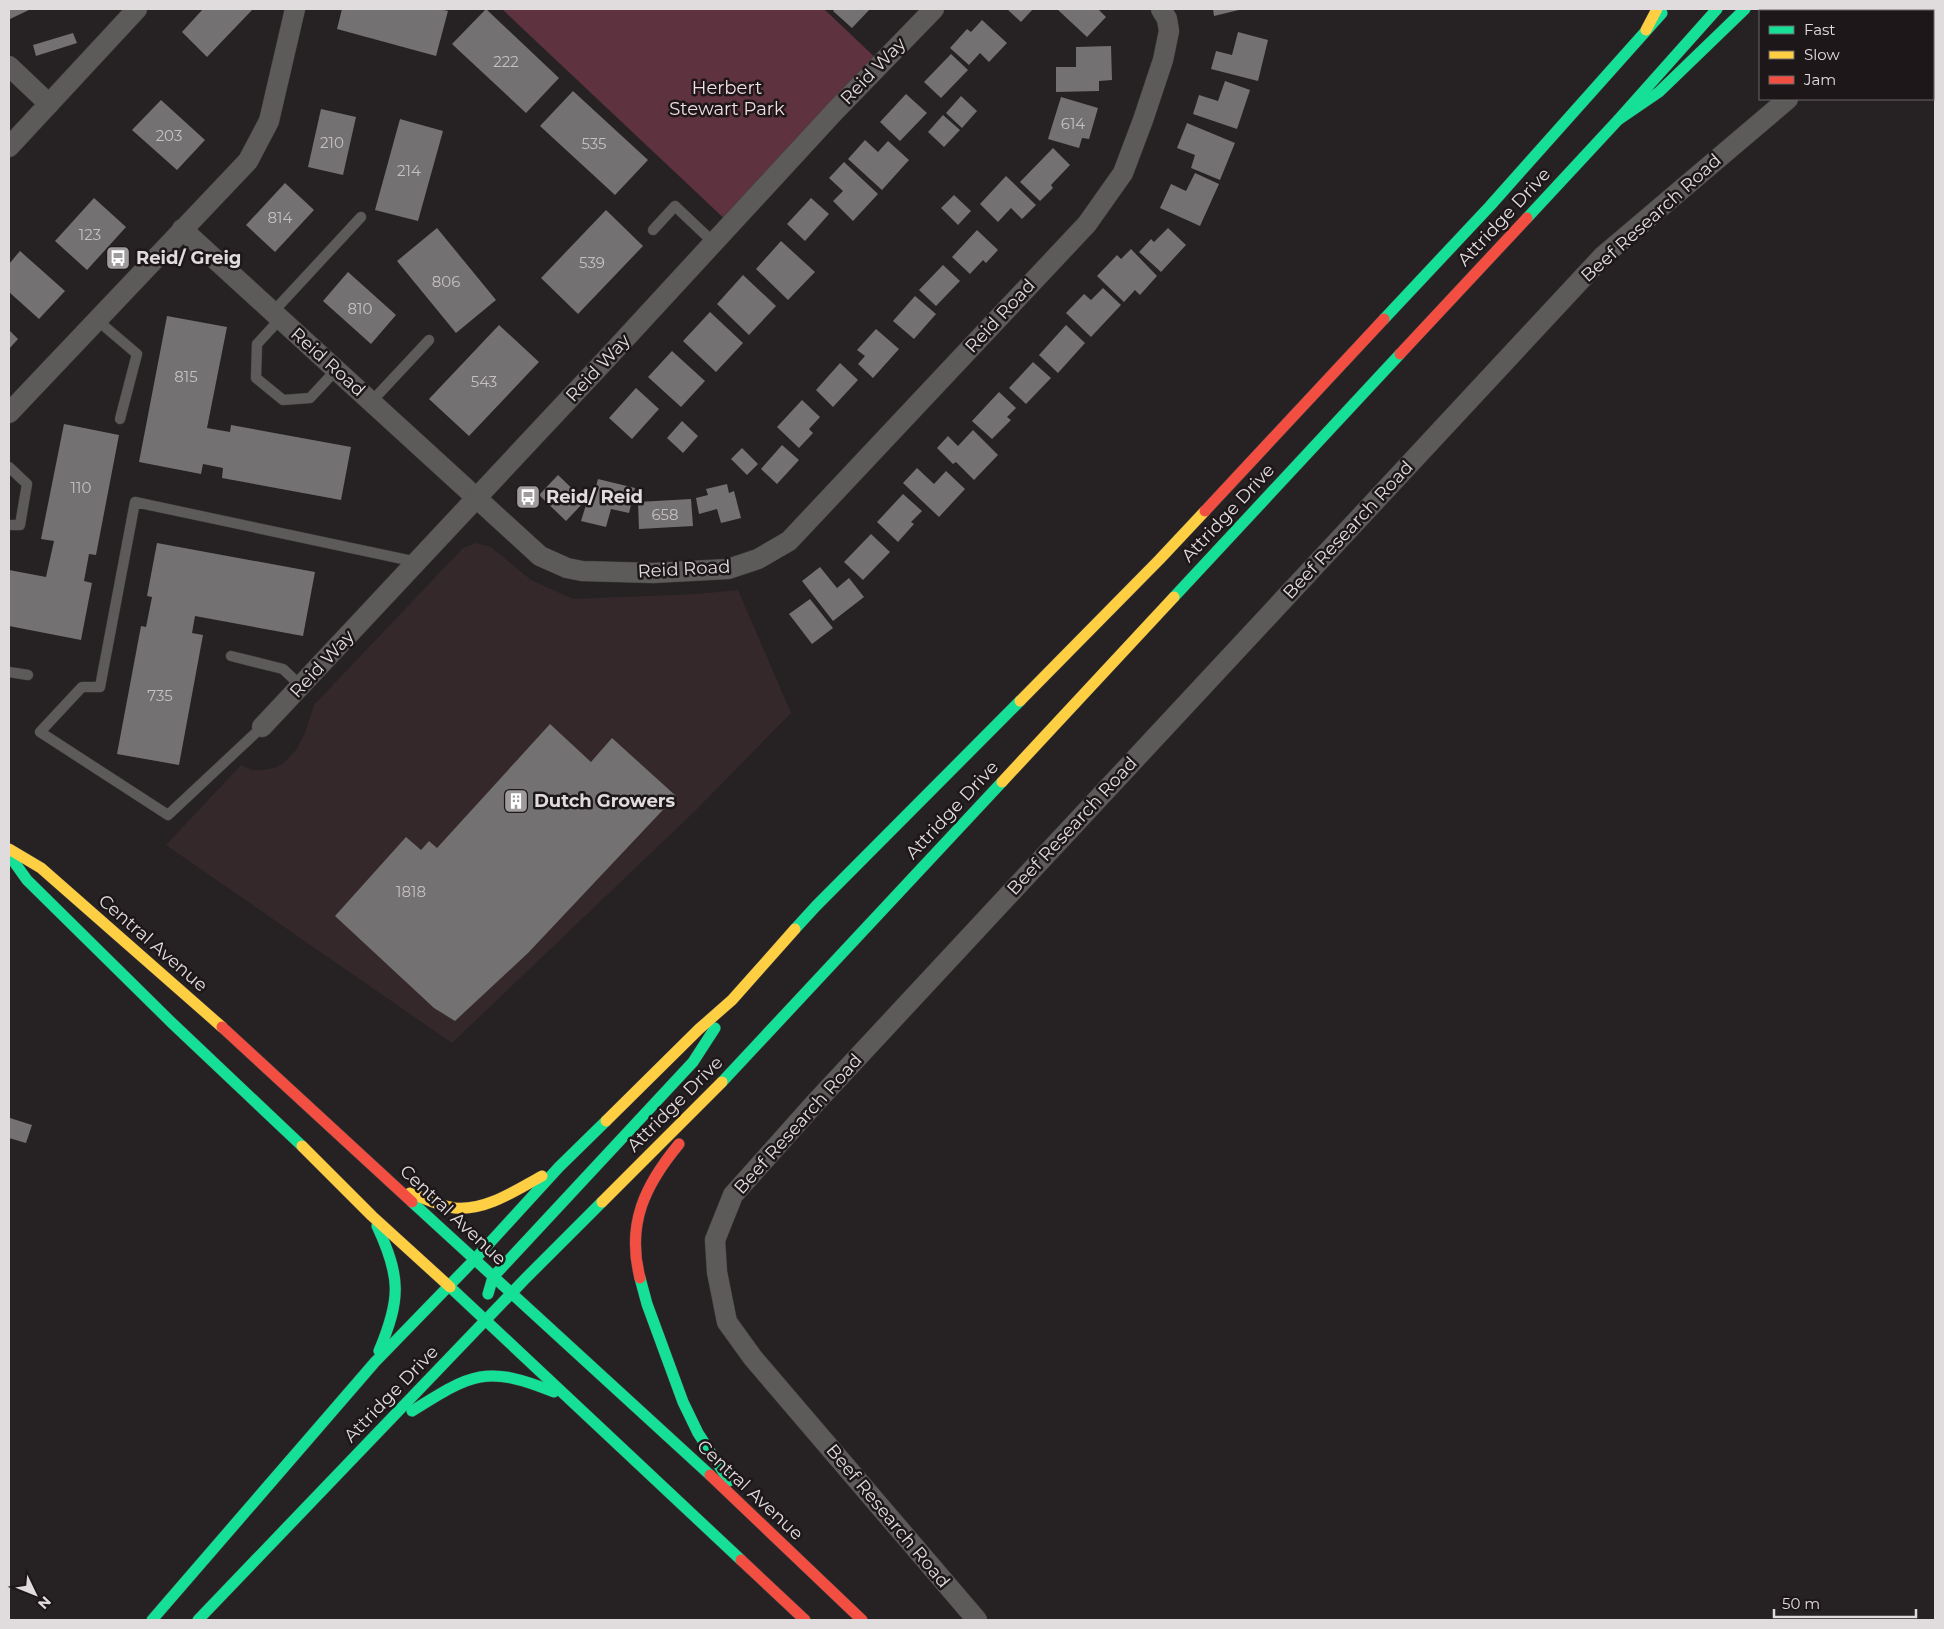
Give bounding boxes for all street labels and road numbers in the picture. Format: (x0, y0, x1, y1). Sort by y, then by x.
street label: Reid Way (836, 33, 910, 109)
street label: Beef Research Road (1576, 149, 1726, 287)
street label: Attridge Drive (1453, 163, 1555, 271)
street label: Reid Road (960, 275, 1040, 357)
street label: Reid Road (286, 323, 370, 401)
street label: Reid Way (561, 329, 635, 406)
street label: Beef Research Road (1278, 456, 1418, 604)
street label: Attridge Drive (1177, 459, 1279, 567)
street label: Reid Road (637, 556, 731, 582)
street label: Reid Way (285, 625, 359, 702)
street label: Beef Research Road (1002, 752, 1142, 900)
street label: Attridge Drive (901, 756, 1003, 864)
street label: Central Avenue (94, 890, 212, 996)
street label: Beef Research Road (729, 1049, 867, 1199)
street label: Attridge Drive (623, 1051, 728, 1156)
street label: Central Avenue (395, 1160, 511, 1270)
street label: Attridge Drive (339, 1341, 443, 1447)
street label: Central Avenue (692, 1435, 808, 1545)
street label: Beef Research Road (821, 1440, 955, 1592)

